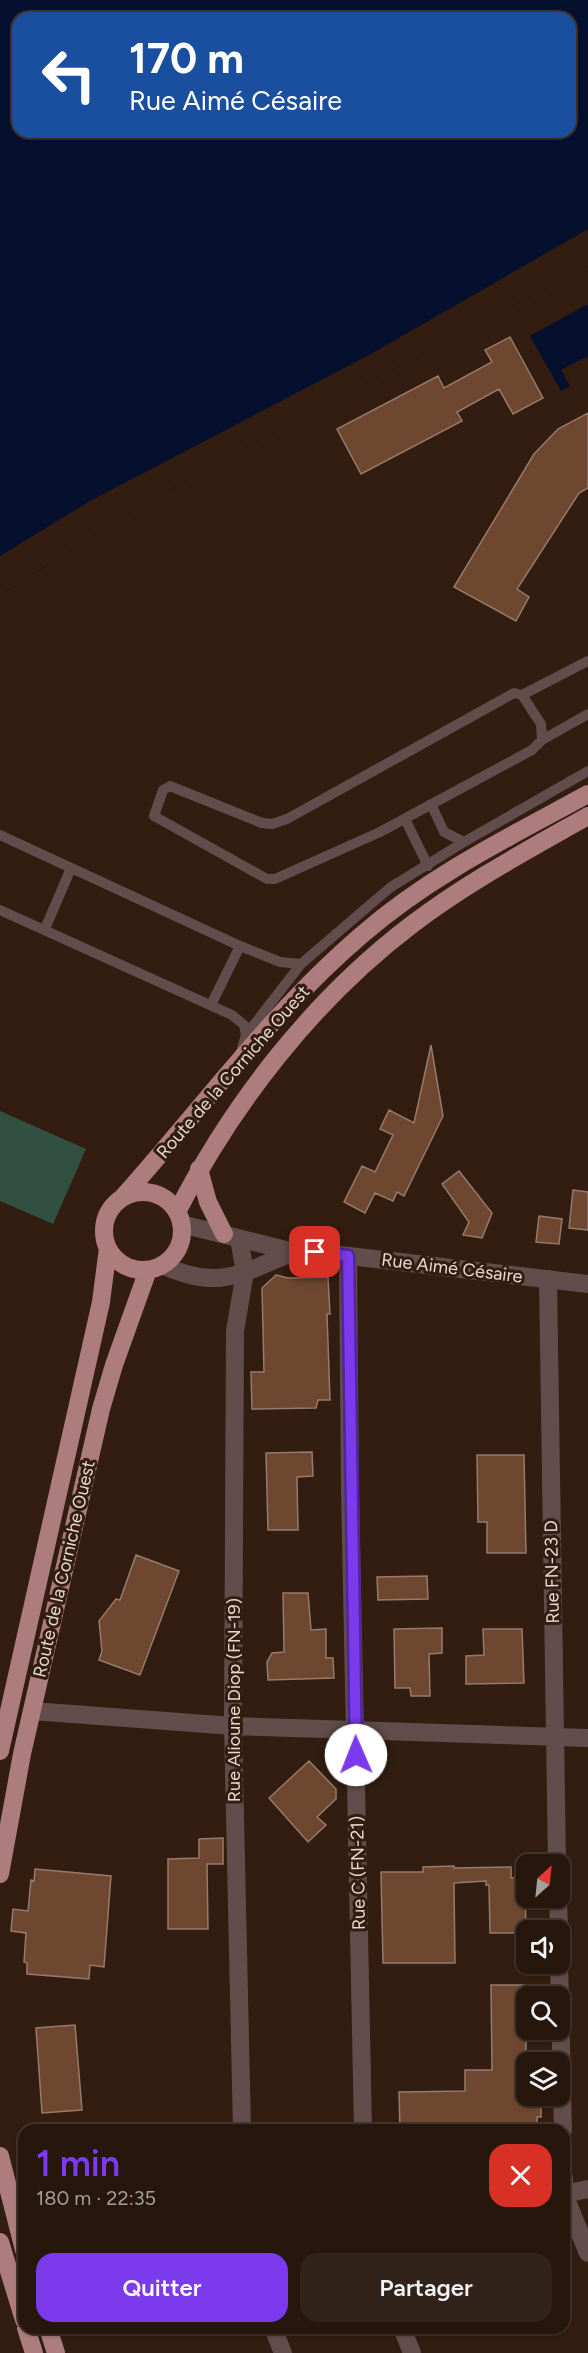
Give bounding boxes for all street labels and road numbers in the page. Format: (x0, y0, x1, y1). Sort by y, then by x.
street label: Route de la Corniche Ouest (152, 981, 314, 1163)
street label: Rue Aimé Césaire (380, 1248, 524, 1288)
street label: Route de la Corniche Ouest (28, 1458, 100, 1680)
street label: Rue FN-23 D (540, 1520, 564, 1624)
street label: Rue Alioune Diop (FN-19) (223, 1598, 245, 1802)
street label: Rue C (FN-21) (346, 1816, 370, 1930)

